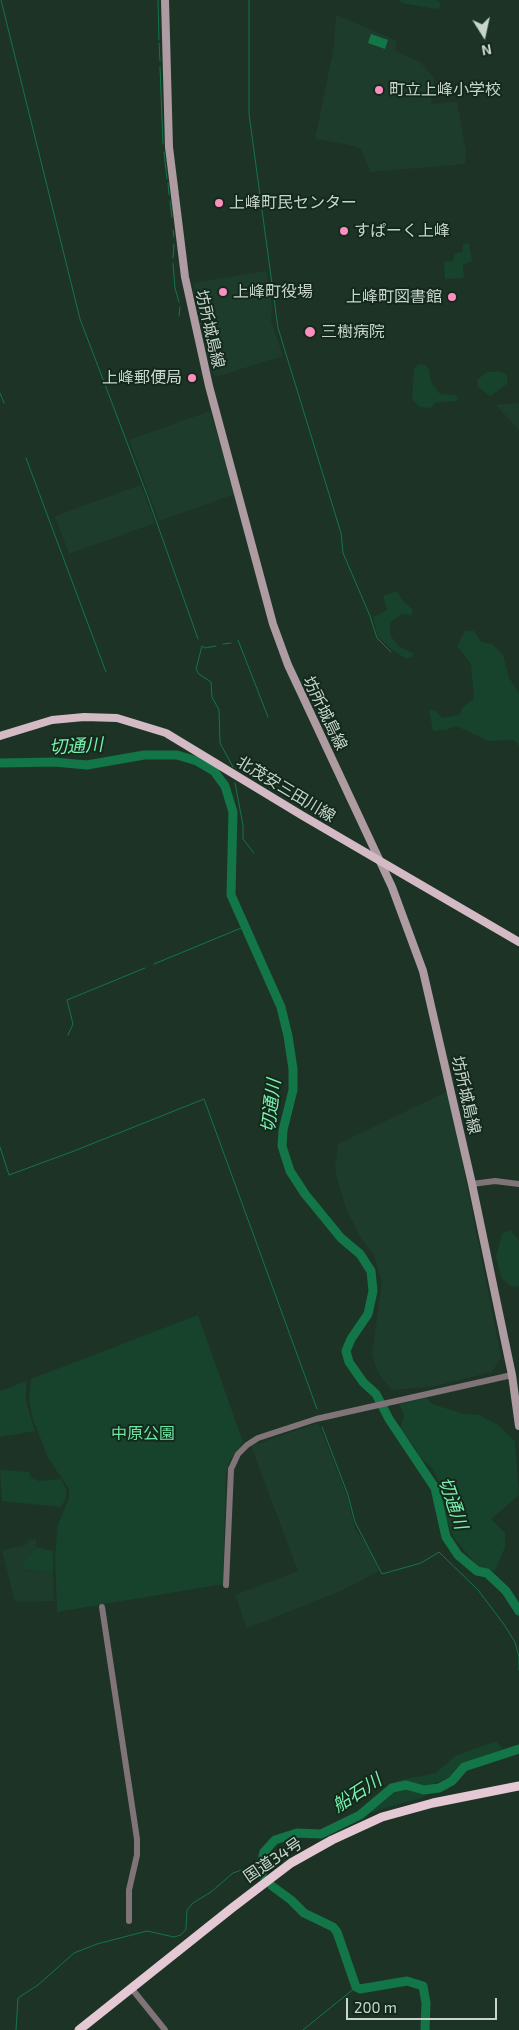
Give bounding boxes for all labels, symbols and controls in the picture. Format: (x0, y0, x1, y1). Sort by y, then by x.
north arrow (459, 10, 509, 60)
text: N (480, 41, 493, 60)
place label: 町立上峰小学校 (389, 80, 501, 100)
marker: 町立上峰小学校 (373, 84, 385, 96)
place label: 上峰町民センター (229, 193, 357, 213)
marker: 上峰町民センター (213, 197, 225, 209)
place label: すぱーく上峰 (354, 221, 450, 241)
marker: すぱーく上峰 (338, 225, 350, 237)
place label: 上峰町役場 (233, 282, 313, 302)
marker: 上峰町役場 (217, 286, 229, 298)
place label: 上峰町図書館 (346, 287, 442, 307)
street label: 坊所城島線 (192, 288, 228, 370)
marker: 上峰町図書館 (446, 291, 458, 303)
place label: 三樹病院 (321, 322, 385, 342)
marker: 三樹病院 (303, 325, 317, 339)
place label: 上峰郵便局 (102, 368, 182, 388)
marker: 上峰郵便局 (186, 372, 198, 384)
street label: 坊所城島線 (299, 673, 351, 753)
water label: 切通川 (48, 734, 104, 758)
street label: 北茂安三田川線 (233, 752, 339, 826)
street label: 坊所城島線 (448, 1054, 484, 1136)
water label: 切通川 (257, 1078, 285, 1134)
park label: 中原公園 (111, 1424, 175, 1444)
water label: 切通川 (434, 1474, 472, 1532)
water label: 船石川 (328, 1769, 386, 1817)
street label: 国道34号 (240, 1833, 306, 1887)
scale bar (349, 1988, 500, 2020)
text: 200 m (354, 1998, 397, 2016)

